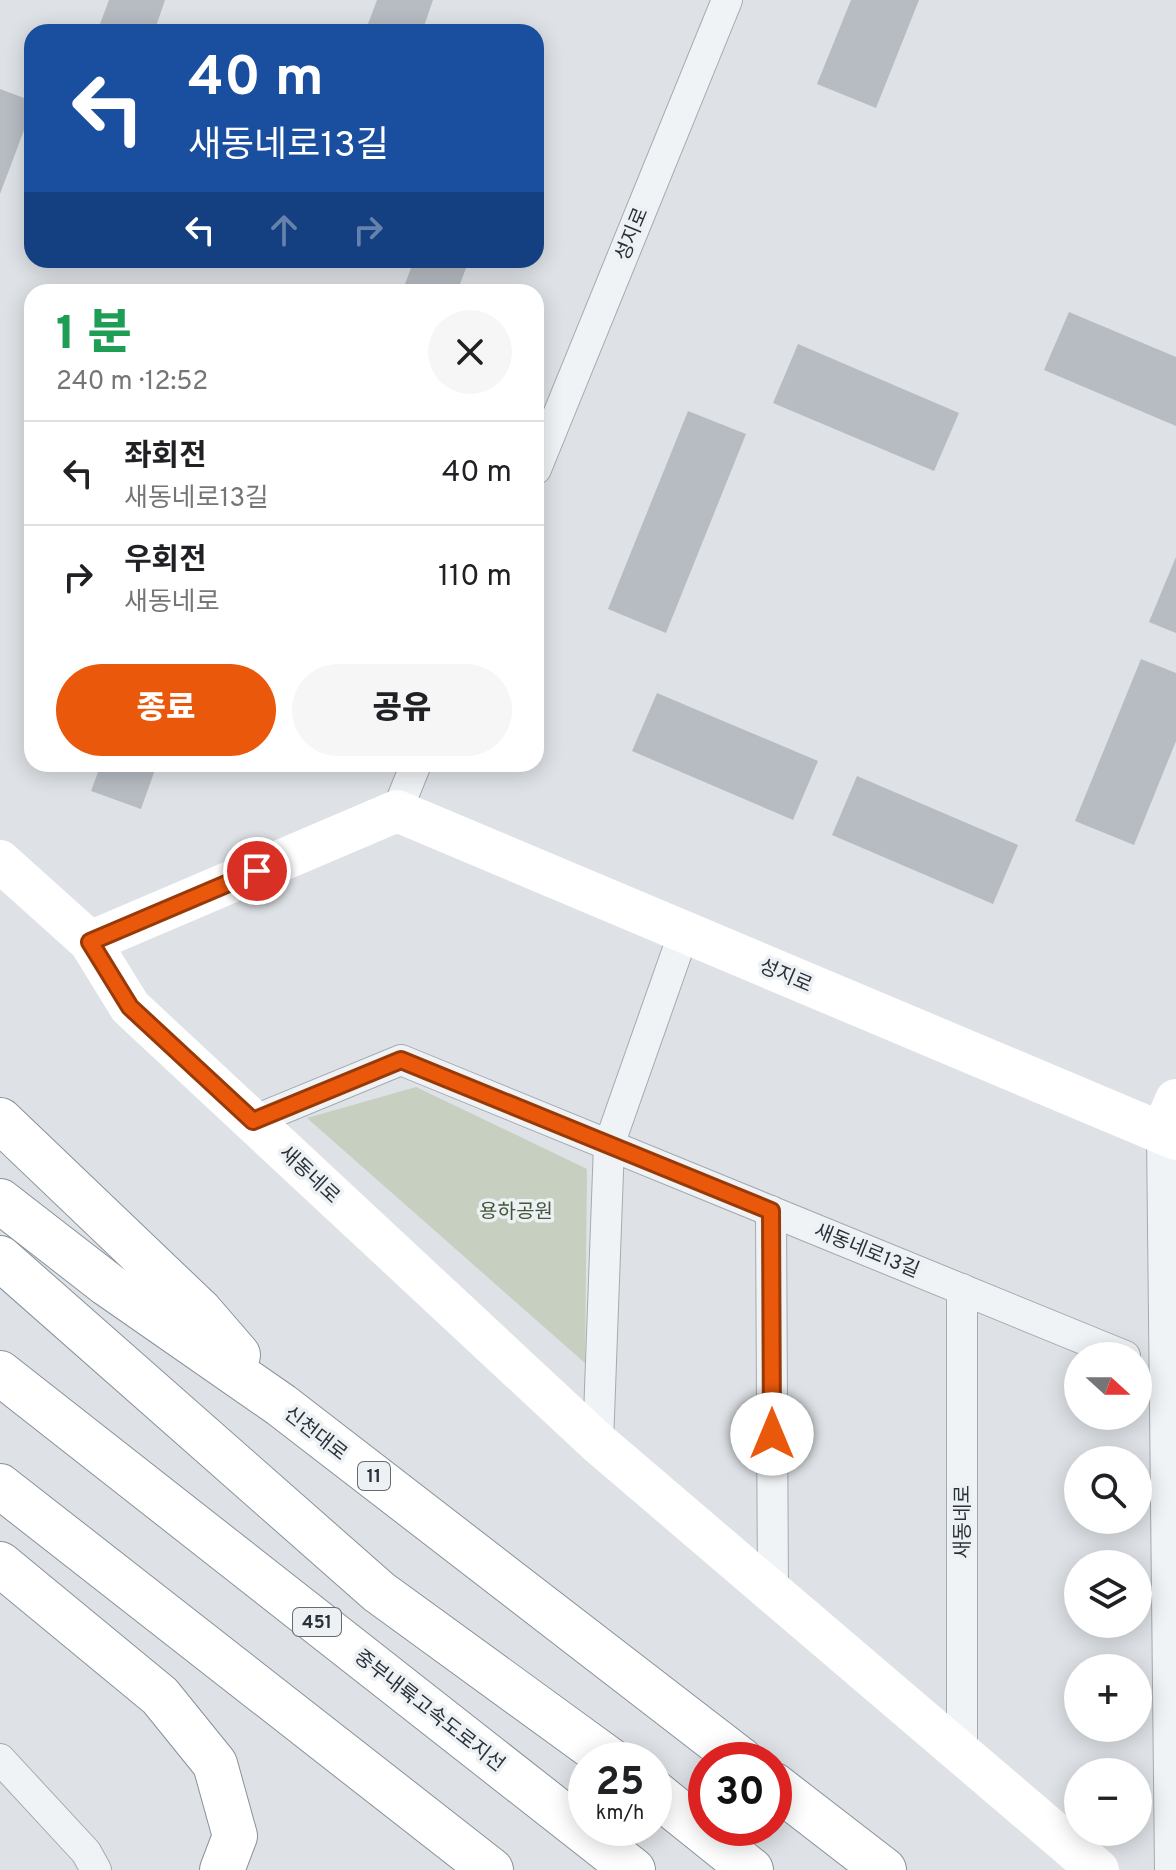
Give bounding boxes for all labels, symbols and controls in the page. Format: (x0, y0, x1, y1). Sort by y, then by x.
text: 40 m (188, 45, 324, 115)
icon: left (56, 56, 160, 160)
text: 새동네로13길 (188, 124, 389, 170)
street label: 성지로 (610, 204, 655, 265)
icon: left (178, 208, 222, 252)
icon: ahead (262, 208, 306, 252)
icon: right (346, 208, 390, 252)
text: 1 분 (56, 306, 132, 366)
button: close (428, 310, 512, 394)
text: 240 m · 12:52 (56, 366, 208, 399)
text: 좌회전 (124, 439, 207, 476)
icon: left (56, 451, 100, 495)
text: 40 m (442, 455, 512, 492)
text: 새동네로13길 (124, 483, 269, 516)
text: 우회전 (124, 543, 207, 580)
icon: right (56, 555, 100, 599)
text: 110 m (438, 559, 512, 596)
text: 새동네로 (124, 587, 220, 620)
button: 종료 (56, 664, 276, 756)
button: 공유 (292, 664, 512, 756)
pin (223, 837, 291, 905)
icon: arrive (235, 849, 279, 893)
street label: 성지로 (755, 954, 816, 1000)
street label: 새동네로 (273, 1141, 344, 1210)
park label: 용하공원 (479, 1200, 553, 1226)
street label: 새동네로13길 (810, 1219, 923, 1285)
north arrow (1064, 1342, 1152, 1430)
map controls (1064, 1342, 1152, 1846)
position arrow (730, 1392, 814, 1476)
street label: 신천대로 (278, 1402, 352, 1467)
button: search (1064, 1446, 1152, 1534)
road number: 11 (358, 1462, 390, 1490)
street label: 새동네로 (951, 1485, 977, 1559)
button: layers (1064, 1550, 1152, 1638)
road number: 451 (293, 1608, 341, 1636)
street label: 중부내륙고속도로지선 (348, 1645, 509, 1778)
button: + (1064, 1654, 1152, 1742)
speed limit sign: 30 (688, 1742, 792, 1846)
button: − (1064, 1758, 1152, 1846)
text: 25 (596, 1759, 644, 1809)
text: km/h (596, 1801, 644, 1827)

